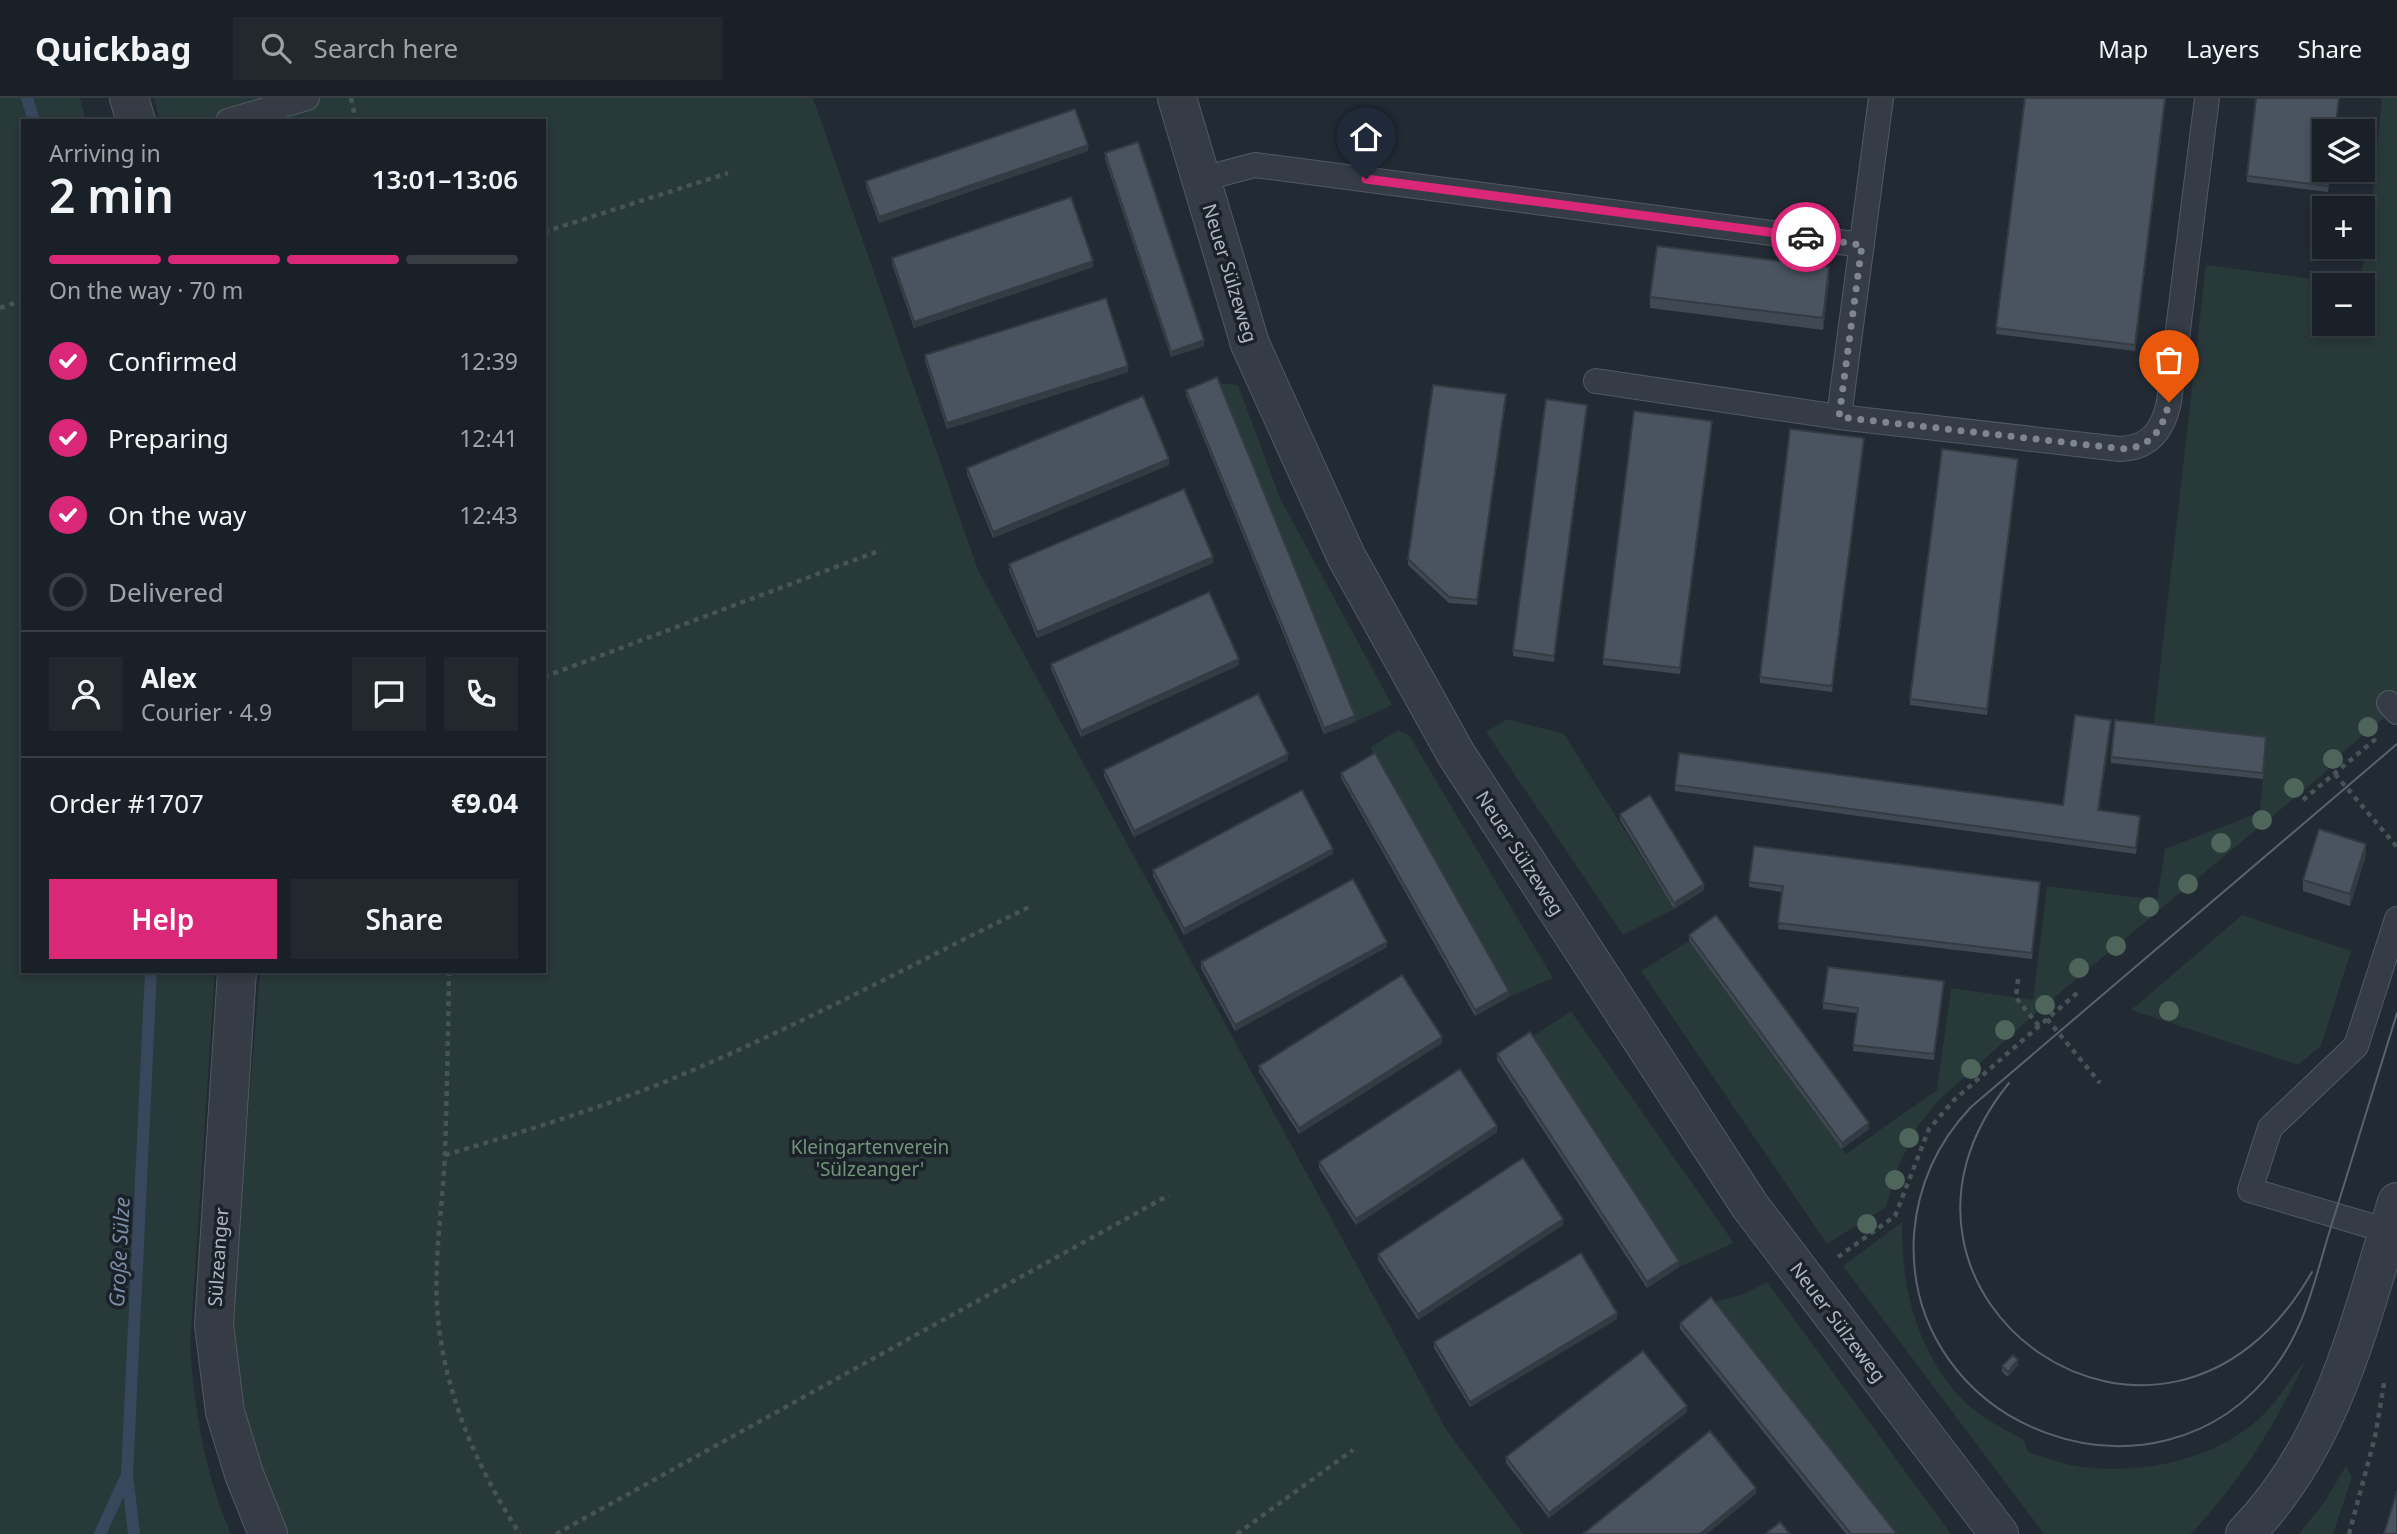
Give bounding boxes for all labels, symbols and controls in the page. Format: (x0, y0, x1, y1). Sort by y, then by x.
search box (233, 17, 723, 80)
text: Quickbag (35, 26, 191, 71)
icon: search (257, 29, 295, 67)
text: Search here (313, 30, 458, 66)
text: Map (2098, 32, 2148, 65)
text: Layers (2186, 32, 2260, 65)
text: Share (2298, 32, 2362, 65)
pin (1336, 107, 1396, 179)
icon: home (1347, 118, 1385, 156)
map controls (2312, 119, 2375, 336)
button: layers (2312, 119, 2375, 182)
text: Arriving in (49, 137, 161, 169)
text: 13:01–13:06 (372, 161, 518, 197)
text: 2 min (49, 164, 174, 226)
button: + (2312, 196, 2375, 259)
street label: Neuer Sülzeweg (1197, 200, 1263, 346)
courier (1771, 202, 1841, 272)
icon: car (1787, 218, 1825, 256)
button: − (2312, 273, 2375, 336)
text: On the way · 70 m (49, 274, 243, 306)
pin (2139, 330, 2199, 402)
icon: bag (2150, 341, 2188, 379)
icon: check (49, 342, 87, 380)
text: Confirmed (108, 343, 238, 379)
text: 12:39 (459, 345, 518, 377)
icon: check (49, 419, 87, 457)
text: Preparing (108, 420, 229, 456)
text: 12:41 (459, 422, 518, 454)
icon: check (49, 496, 87, 534)
text: On the way (108, 497, 246, 533)
text: 12:43 (459, 499, 518, 531)
text: Delivered (108, 574, 224, 610)
button: person (49, 657, 123, 731)
button: chat (352, 657, 426, 731)
button: phone (444, 657, 518, 731)
text: Alex (141, 660, 197, 696)
text: Courier · 4.9 (141, 696, 272, 728)
text: Order #1707 (49, 785, 204, 821)
text: €9.04 (451, 785, 518, 821)
street label: Neuer Sülzeweg (1470, 786, 1570, 920)
button: Help (49, 879, 277, 959)
button: Share (291, 879, 518, 959)
park label: Kleingartenverein 'Sülzeanger' (791, 1134, 949, 1182)
water label: Große Sülze (102, 1196, 136, 1308)
street label: Sülzeanger (202, 1206, 234, 1307)
street label: Neuer Sülzeweg (1784, 1257, 1892, 1387)

